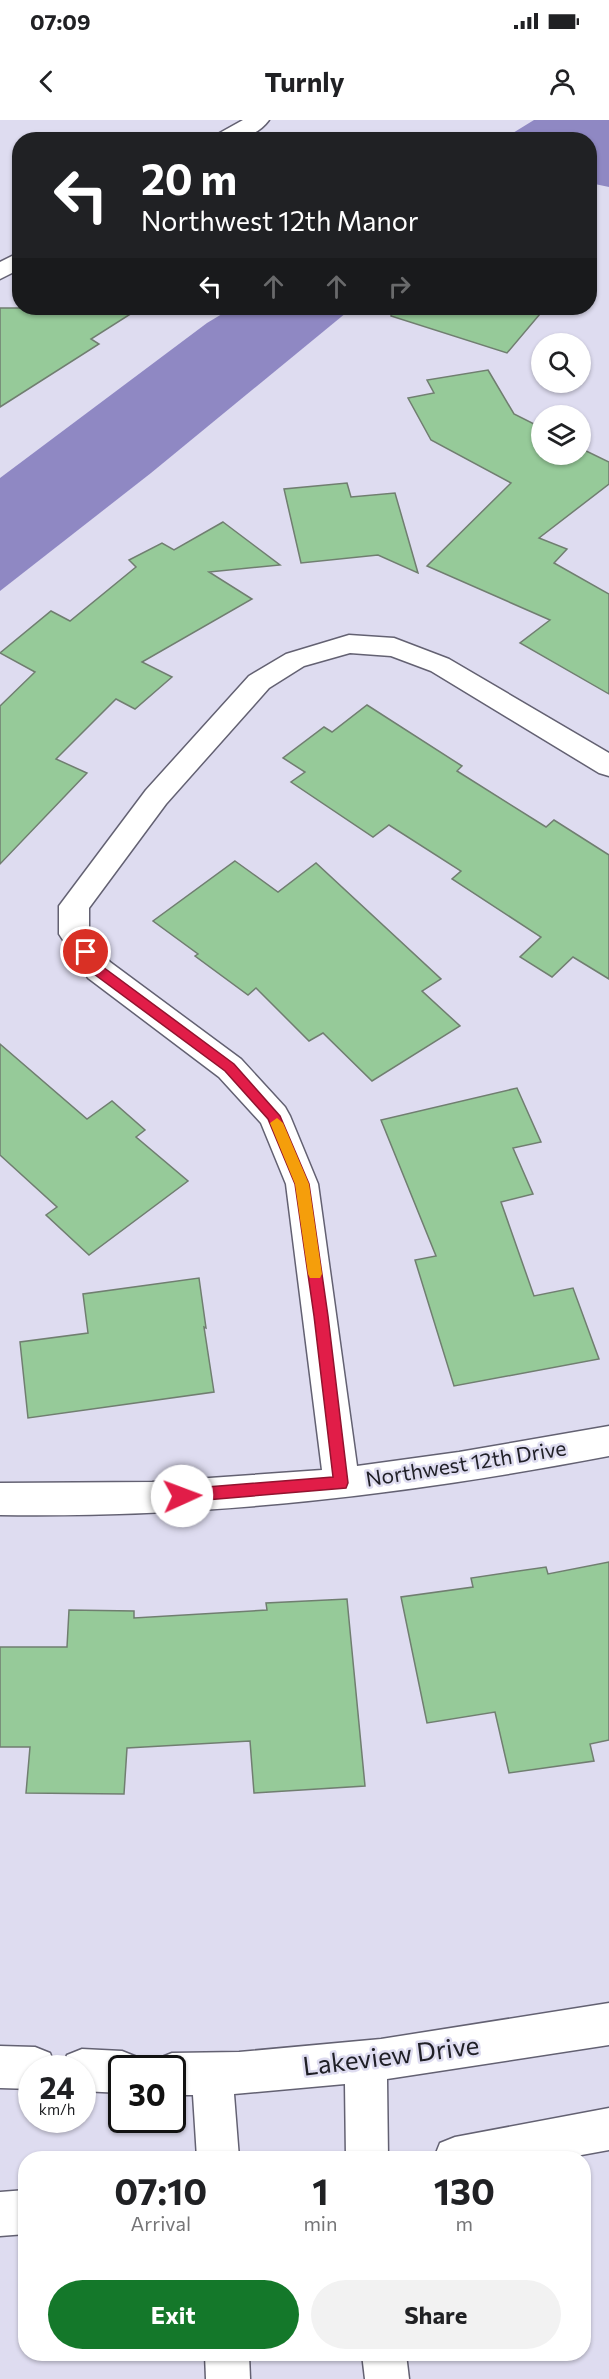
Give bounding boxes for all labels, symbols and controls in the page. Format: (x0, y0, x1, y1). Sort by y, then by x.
text: 07:09 (30, 8, 91, 35)
icon: back (30, 65, 63, 98)
text: Turnly (264, 65, 345, 98)
icon: person (546, 65, 579, 98)
text: 20 m (141, 152, 237, 204)
icon: left (42, 156, 120, 234)
text: Northwest 12th Manor (141, 204, 419, 237)
icon: left (194, 270, 227, 303)
icon: ahead (257, 270, 290, 303)
icon: ahead (320, 270, 353, 303)
icon: right (383, 270, 416, 303)
map controls (531, 333, 591, 465)
button: search (531, 333, 591, 393)
button: layers (531, 405, 591, 465)
pin (60, 926, 111, 977)
icon: arrive (69, 935, 102, 968)
street label: Northwest 12th Drive (364, 1434, 568, 1491)
position arrow (150, 1464, 214, 1528)
street label: Lakeview Drive (301, 2028, 481, 2081)
speed limit sign: 30 (108, 2055, 186, 2133)
text: 24 (39, 2068, 75, 2105)
text: km/h (39, 2100, 75, 2118)
text: 07:10 (114, 2168, 207, 2212)
text: 1 (312, 2168, 329, 2212)
text: 130 (434, 2168, 495, 2212)
text: Arrival (130, 2211, 191, 2235)
text: min (303, 2211, 337, 2235)
text: m (456, 2211, 473, 2235)
button: Exit (48, 2280, 299, 2349)
button: Share (311, 2280, 561, 2349)

